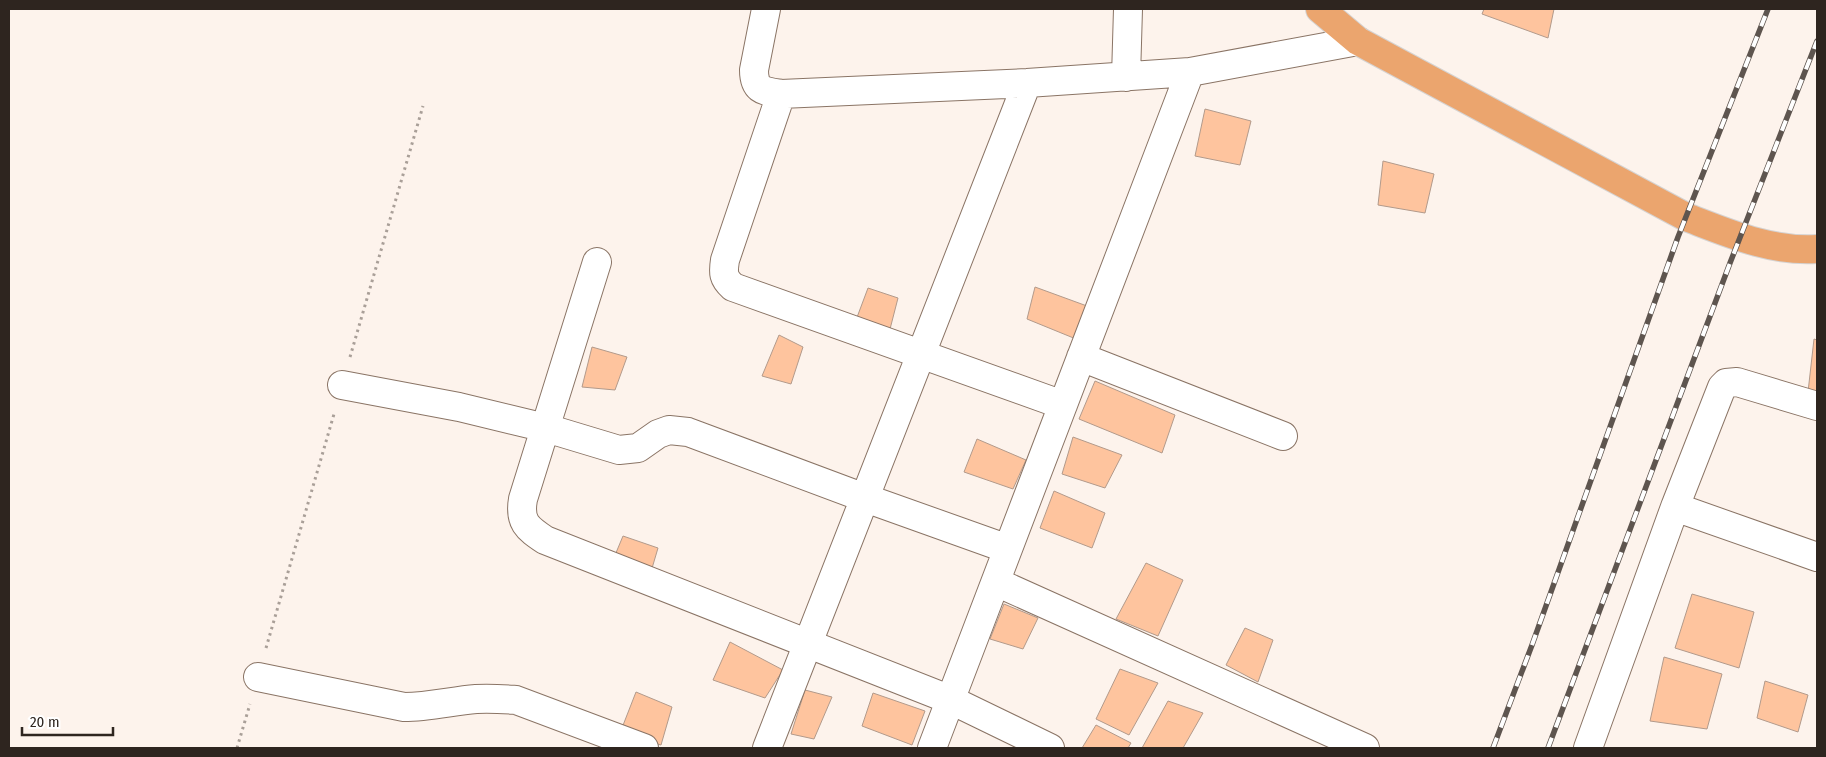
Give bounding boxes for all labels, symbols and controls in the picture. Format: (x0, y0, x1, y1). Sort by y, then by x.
scale bar (22, 704, 114, 736)
text: 20 m (30, 713, 60, 731)

